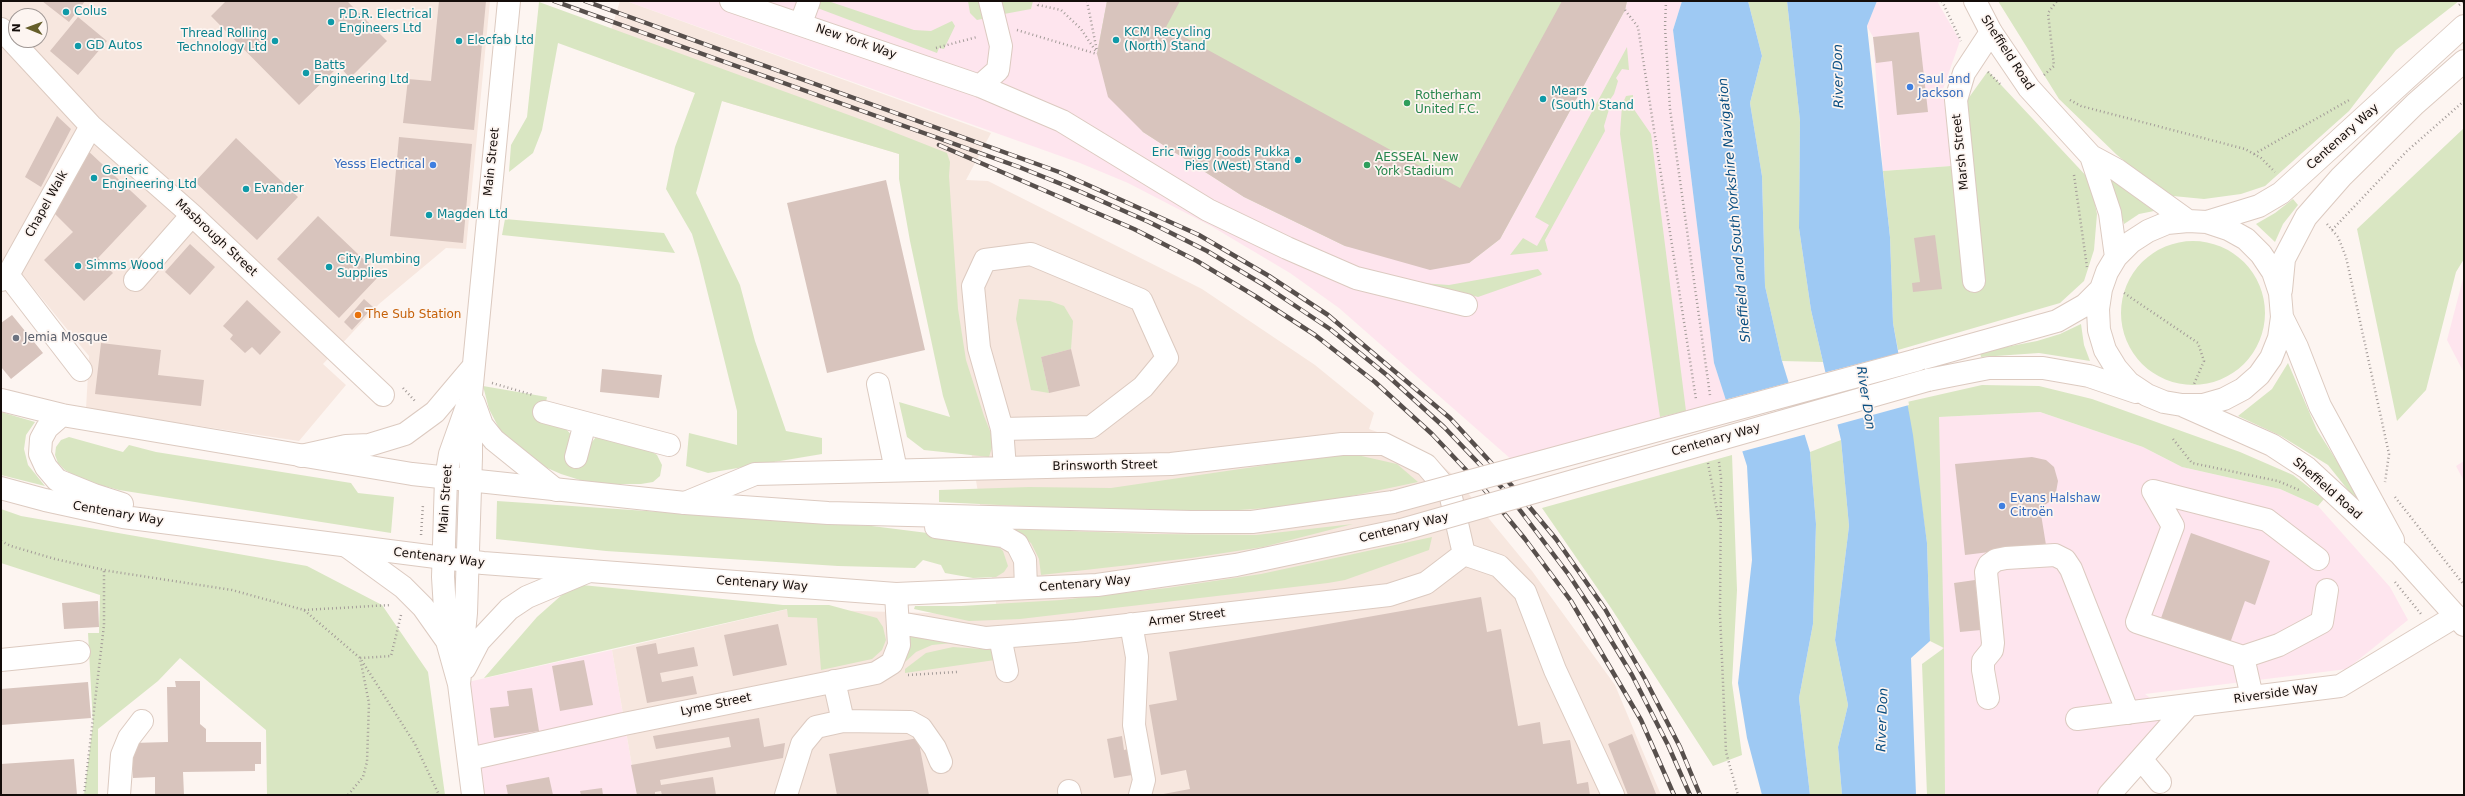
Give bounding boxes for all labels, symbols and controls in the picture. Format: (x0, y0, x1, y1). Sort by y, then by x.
place label: Colus (74, 5, 107, 19)
marker: Colus (61, 7, 71, 17)
north arrow (8, 8, 48, 48)
place label: P.D.R. Electrical Engineers Ltd (339, 8, 432, 36)
street label: Sheffield Road (1977, 13, 2037, 93)
marker: P.D.R. Electrical Engineers Ltd (326, 17, 336, 27)
street label: New York Way (814, 21, 898, 63)
text: N (10, 23, 23, 33)
place label: KCM Recycling (North) Stand (1124, 26, 1211, 54)
place label: Thread Rolling Technology Ltd (177, 27, 267, 55)
place label: Elecfab Ltd (467, 34, 534, 48)
marker: KCM Recycling (North) Stand (1111, 35, 1121, 45)
marker: Thread Rolling Technology Ltd (270, 36, 280, 46)
marker: Elecfab Ltd (454, 36, 464, 46)
place label: GD Autos (86, 39, 142, 53)
marker: GD Autos (73, 41, 83, 51)
water label: River Don (1831, 44, 1847, 108)
place label: Batts Engineering Ltd (314, 59, 409, 87)
marker: Batts Engineering Ltd (301, 68, 311, 78)
place label: Saul and Jackson (1918, 73, 1970, 101)
water label: Sheffield and South Yorkshire Navigation (1716, 77, 1754, 343)
marker: Saul and Jackson (1905, 82, 1915, 92)
place label: Mears (South) Stand (1551, 85, 1634, 113)
place label: Rotherham United F.C. (1415, 89, 1481, 117)
marker: Mears (South) Stand (1538, 94, 1548, 104)
marker: Rotherham United F.C. (1402, 98, 1412, 108)
street label: Centenary Way (2304, 101, 2382, 173)
street label: Marsh Street (1950, 113, 1972, 191)
street label: Main Street (481, 127, 503, 197)
place label: Eric Twigg Foods Pukka Pies (West) Stand (1152, 146, 1290, 174)
place label: AESSEAL New York Stadium (1375, 151, 1458, 179)
marker: Eric Twigg Foods Pukka Pies (West) Stand (1293, 155, 1303, 165)
place label: Yesss Electrical (334, 158, 425, 172)
marker: Yesss Electrical (428, 160, 438, 170)
marker: AESSEAL New York Stadium (1362, 160, 1372, 170)
place label: Generic Engineering Ltd (102, 164, 197, 192)
street label: Chapel Walk (23, 168, 71, 240)
marker: Generic Engineering Ltd (89, 173, 99, 183)
place label: Evander (254, 182, 304, 196)
marker: Evander (241, 184, 251, 194)
street label: Masbrough Street (172, 196, 260, 280)
place label: Magden Ltd (437, 208, 508, 222)
marker: Magden Ltd (424, 210, 434, 220)
place label: City Plumbing Supplies (337, 253, 420, 281)
place label: Simms Wood (86, 259, 164, 273)
marker: Simms Wood (73, 261, 83, 271)
marker: City Plumbing Supplies (324, 262, 334, 272)
place label: The Sub Station (366, 308, 461, 322)
marker: The Sub Station (353, 310, 363, 320)
place label: Jemia Mosque (24, 331, 108, 345)
marker: Jemia Mosque (11, 333, 21, 343)
water label: River Don (1852, 365, 1878, 431)
street label: Centenary Way (1670, 420, 1762, 460)
street label: Sheffield Road (2290, 455, 2364, 523)
street label: Brinsworth Street (1052, 458, 1158, 474)
street label: Main Street (436, 464, 456, 534)
place label: Evans Halshaw Citroën (2010, 492, 2100, 520)
street label: Centenary Way (72, 499, 164, 529)
marker: Evans Halshaw Citroën (1997, 501, 2007, 511)
street label: Centenary Way (1358, 510, 1450, 546)
street label: Centenary Way (393, 545, 485, 571)
street label: Centenary Way (1039, 573, 1131, 595)
street label: Centenary Way (716, 574, 808, 594)
street label: Armer Street (1148, 606, 1226, 630)
street label: Riverside Way (2233, 681, 2319, 707)
water label: River Don (1874, 688, 1892, 752)
street label: Lyme Street (679, 690, 753, 720)

